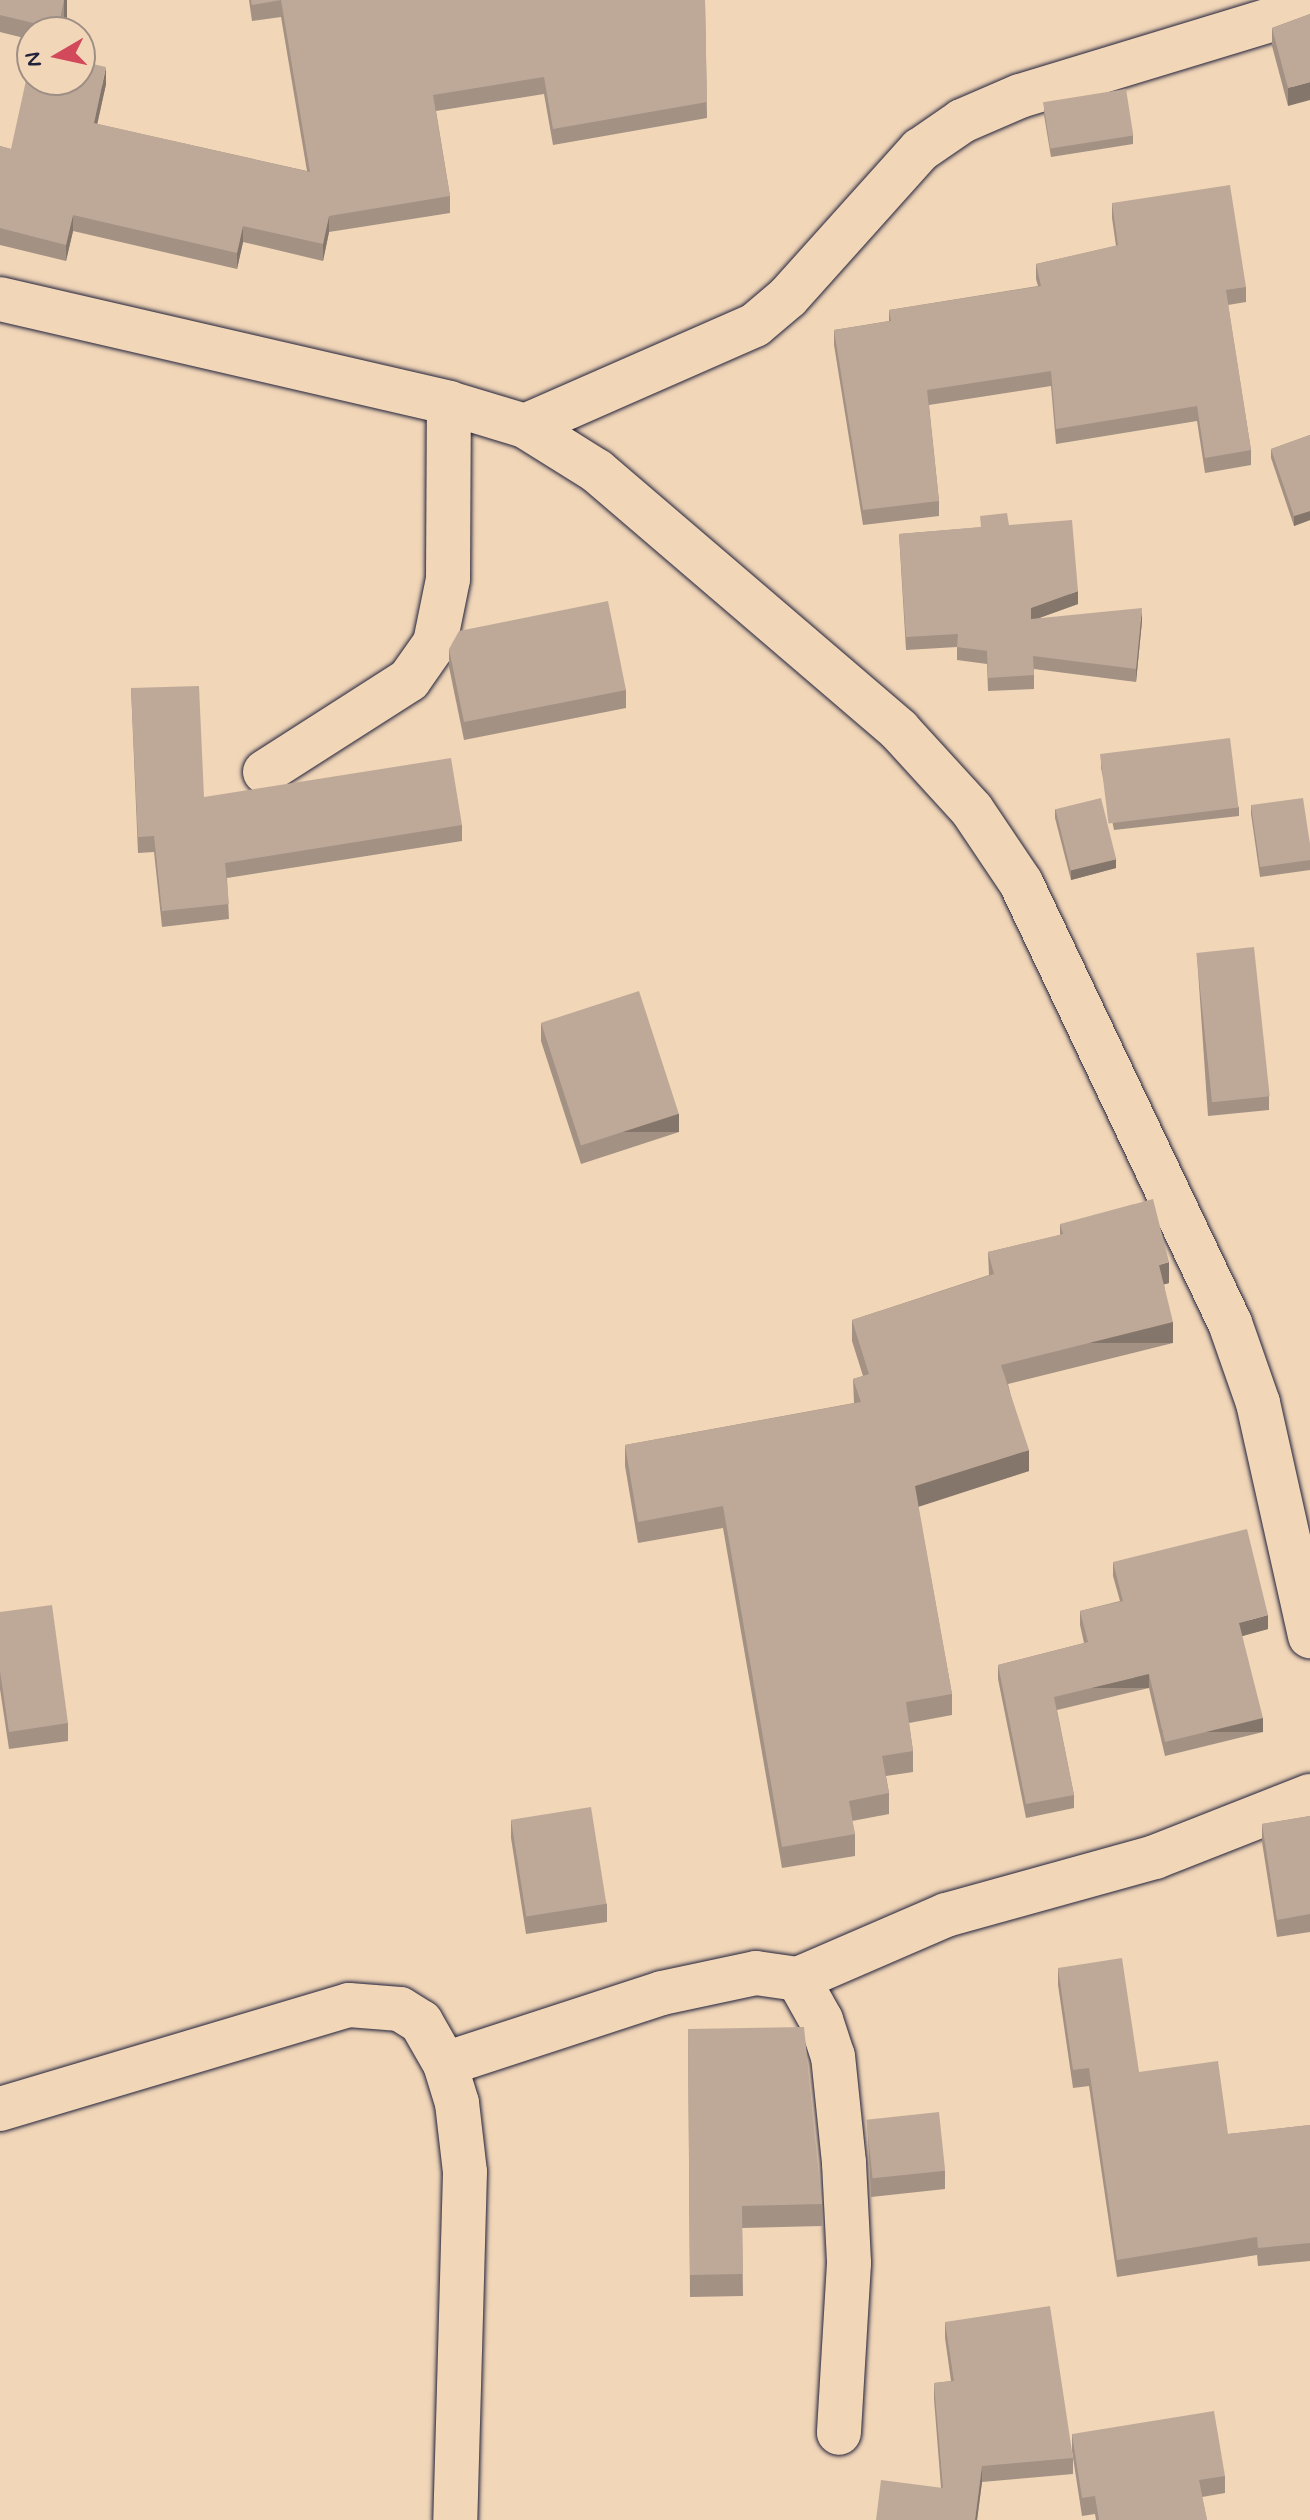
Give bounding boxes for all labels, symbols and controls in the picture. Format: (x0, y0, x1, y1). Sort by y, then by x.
north arrow (16, 16, 96, 96)
text: N (19, 50, 49, 69)

